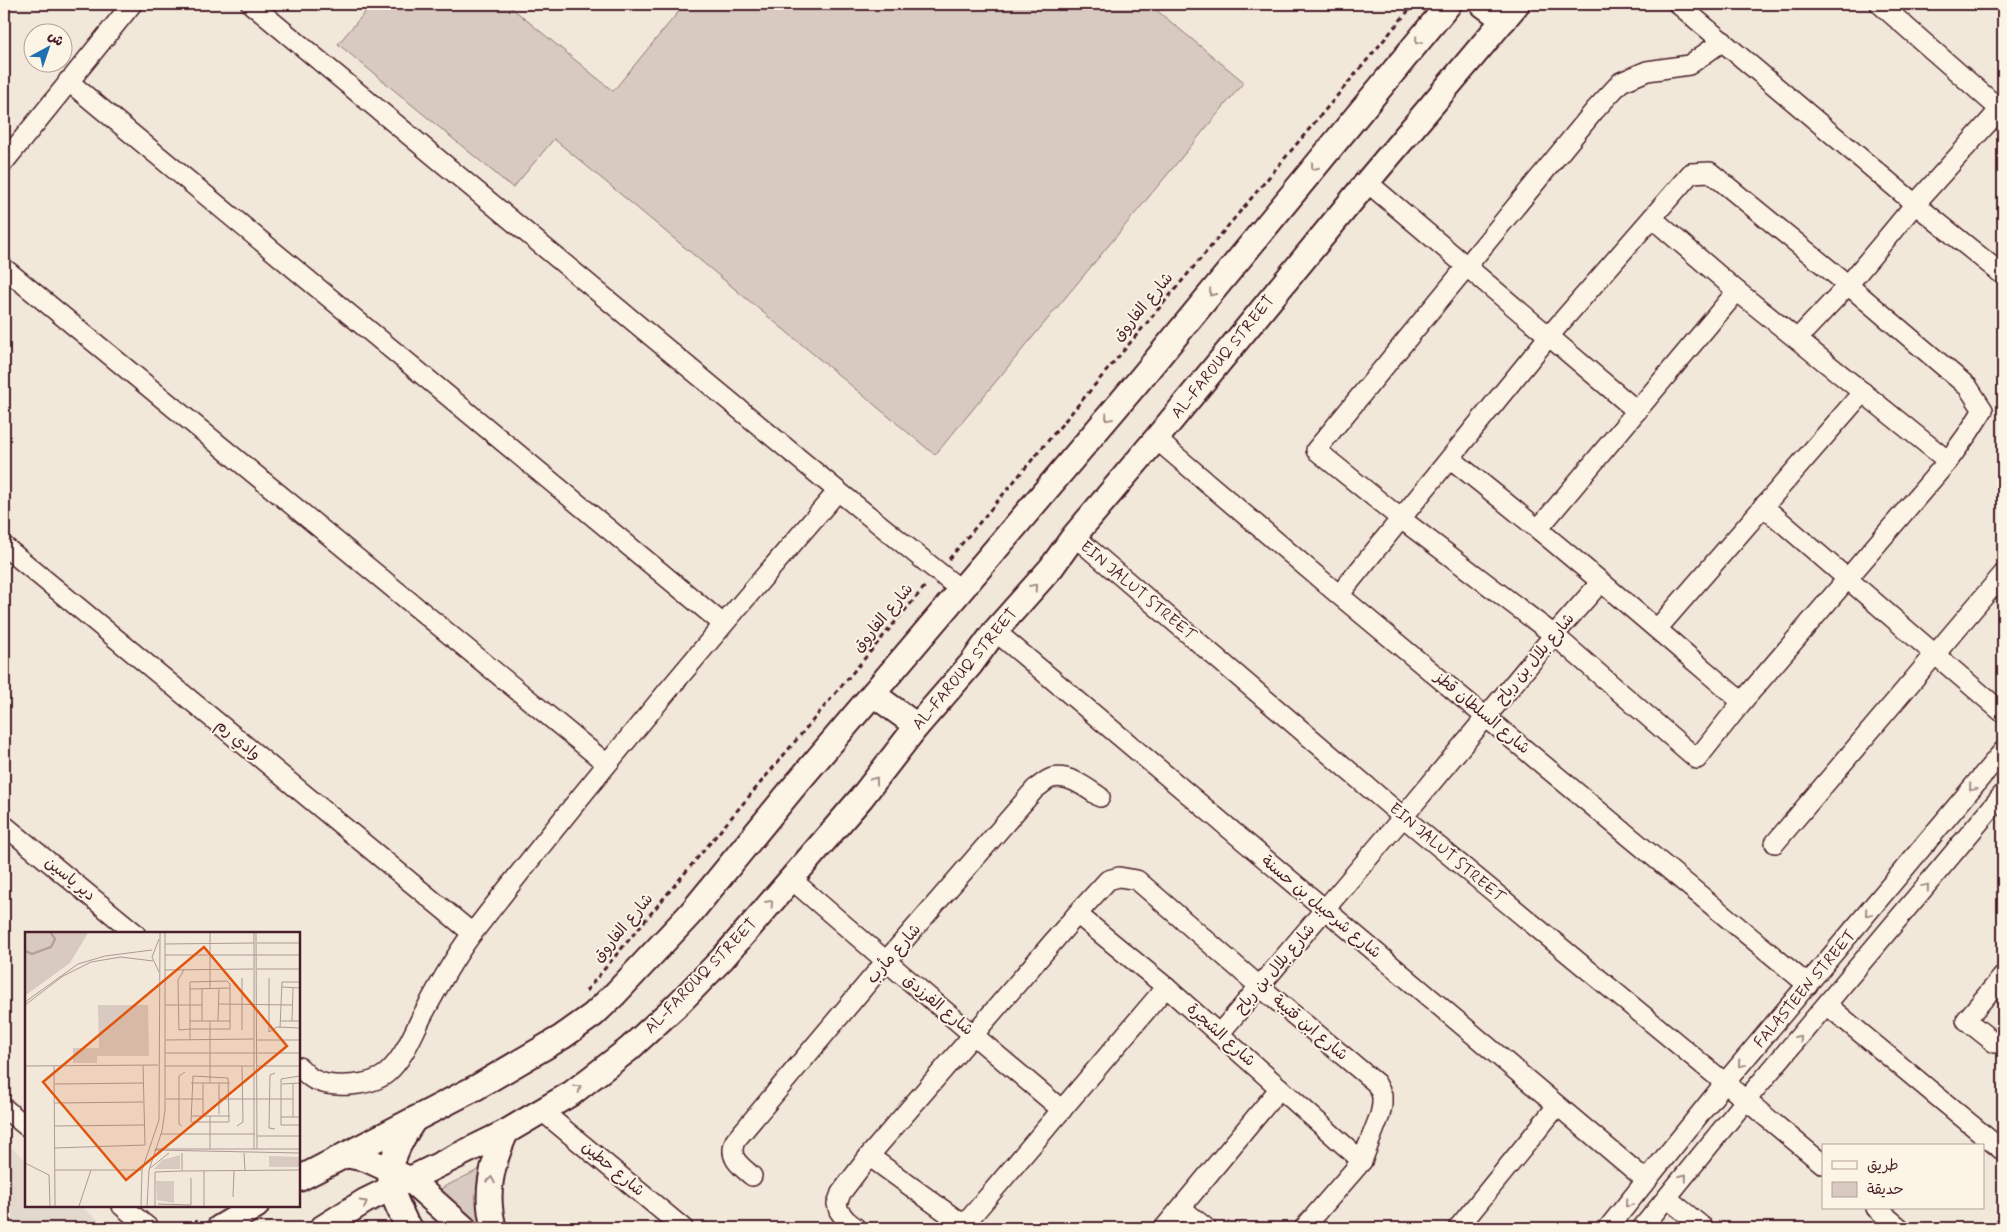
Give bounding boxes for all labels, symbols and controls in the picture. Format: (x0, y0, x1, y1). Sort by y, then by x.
north arrow (22, 22, 72, 72)
text: ش (44, 27, 67, 51)
one-way arrow (1415, 35, 1423, 44)
one-way arrow (1312, 161, 1320, 170)
street label: شارع الفاروق (1108, 268, 1178, 346)
one-way arrow (1208, 287, 1217, 296)
street label: AL-FAROUQ STREET (1167, 291, 1279, 423)
one-way arrow (1105, 412, 1114, 421)
street label: EIN JALUT STREET (1076, 536, 1201, 646)
street label: شارع الفاروق (848, 579, 918, 657)
one-way arrow (1028, 583, 1037, 592)
street label: AL-FAROUQ STREET (908, 604, 1022, 734)
street label: شارع بلال بن رباح (1491, 609, 1579, 709)
street label: شارع السلطان قطز (1428, 666, 1534, 759)
street label: وادي رم (210, 715, 265, 766)
one-way arrow (870, 777, 878, 786)
one-way arrow (1969, 783, 1978, 792)
street label: EIN JALUT STREET (1385, 798, 1510, 908)
street label: شارع شرحبيل بن حسنة (1257, 851, 1385, 963)
street label: دير ياسين (40, 852, 100, 906)
one-way arrow (1920, 884, 1928, 893)
street label: شارع الفاروق (588, 889, 658, 967)
one-way arrow (764, 900, 773, 909)
one-way arrow (1865, 907, 1874, 916)
street label: AL-FAROUQ STREET (640, 914, 762, 1038)
street label: شارع بلال بن رباح (1230, 919, 1320, 1019)
street label: شارع مأرب (862, 920, 926, 988)
street label: FALASTEEN STREET (1749, 926, 1861, 1052)
inset map (25, 932, 300, 1207)
street label: شارع الفرزدق (898, 969, 978, 1041)
street label: شارع ابن قتيبة (1268, 990, 1352, 1066)
street label: شارع الشجرة (1182, 999, 1260, 1071)
one-way arrow (1793, 1035, 1802, 1044)
one-way arrow (1738, 1059, 1747, 1068)
one-way arrow (572, 1086, 581, 1094)
street label: شارع حطين (577, 1137, 649, 1201)
legend (1822, 1144, 1984, 1210)
text: طريق (1867, 1156, 1899, 1176)
one-way arrow (1679, 1174, 1687, 1183)
one-way arrow (485, 1176, 495, 1185)
text: حديقة (1867, 1180, 1904, 1200)
one-way arrow (358, 1199, 367, 1209)
one-way arrow (1624, 1199, 1633, 1208)

